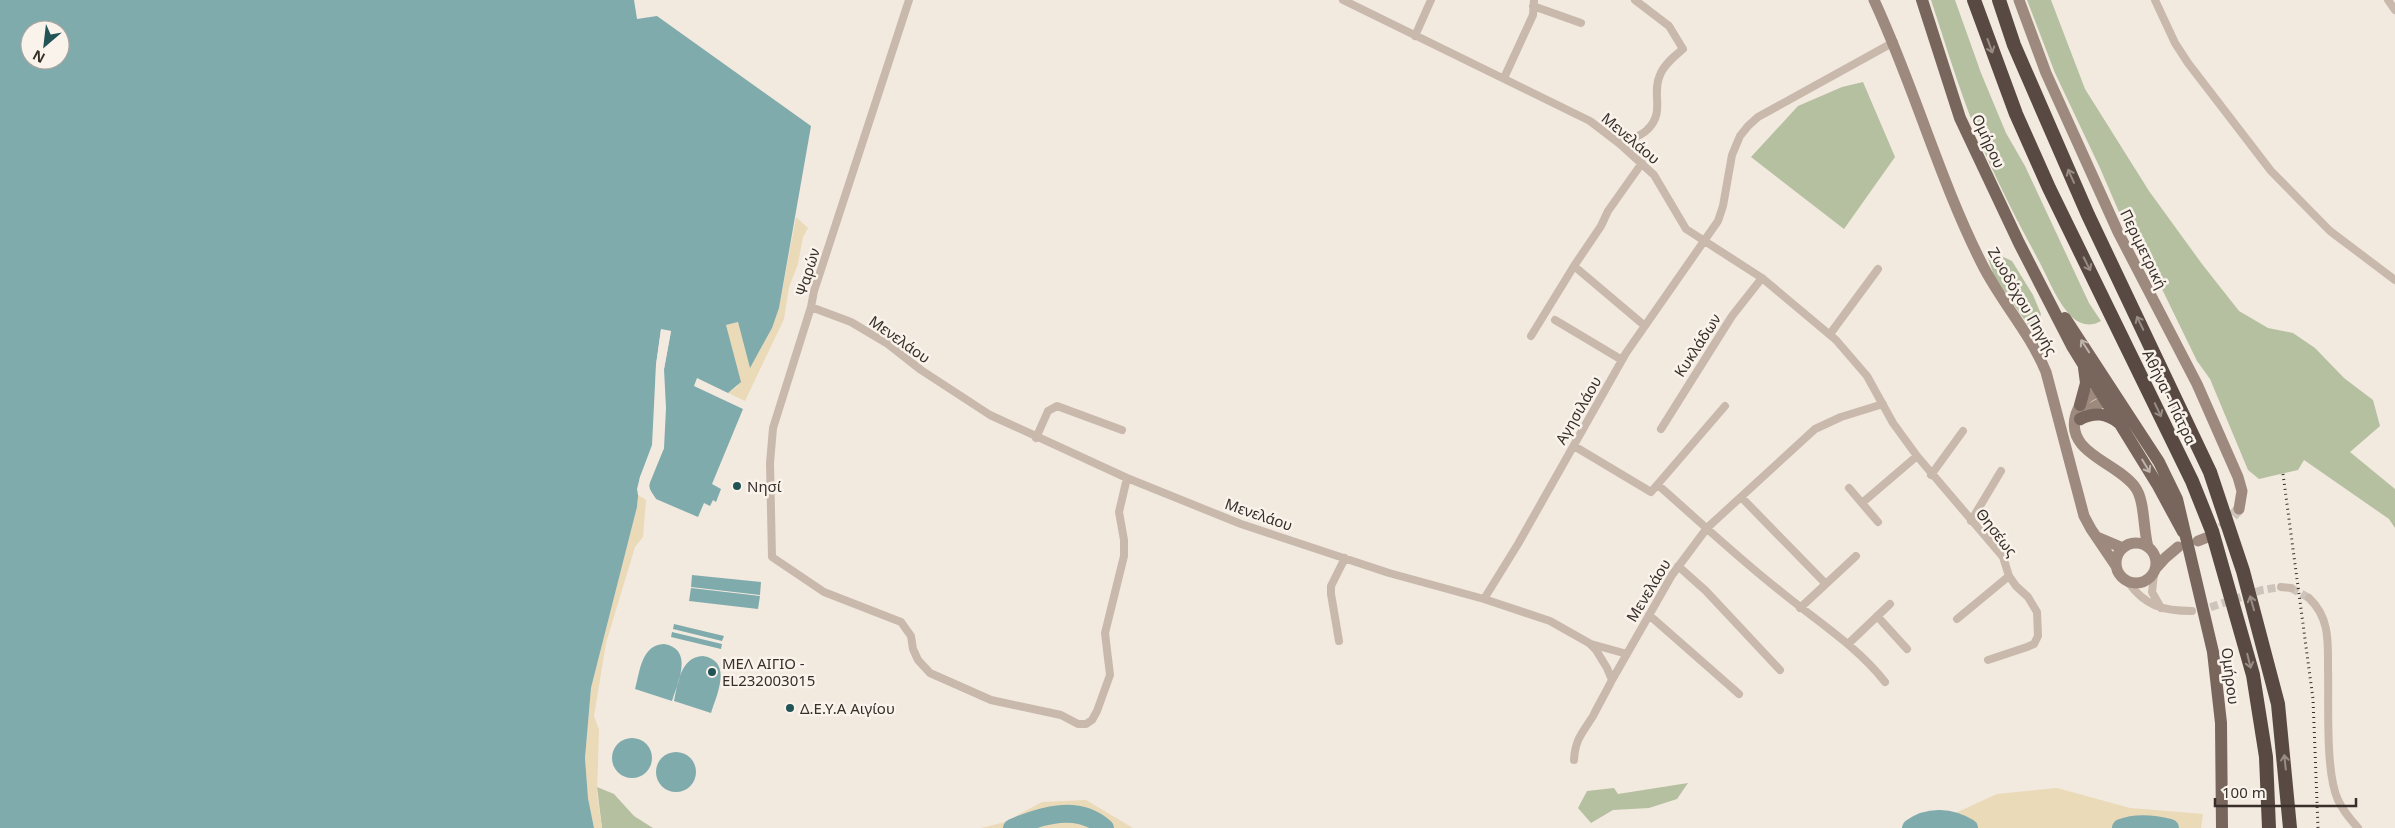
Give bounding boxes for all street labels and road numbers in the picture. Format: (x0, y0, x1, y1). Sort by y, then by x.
street label: Μενελάου (1598, 108, 1664, 168)
street label: Ομήρου (1968, 111, 2010, 171)
street label: Περιμετρική (2116, 206, 2172, 292)
street label: Ζωοδόχου Πηγής (1984, 243, 2062, 359)
street label: Ψαρών (790, 245, 824, 299)
street label: Κυκλάδων (1669, 309, 1725, 380)
street label: Μενελάου (865, 311, 935, 367)
street label: Αθήνα - Πάτρα (2138, 346, 2202, 448)
street label: Αγησιλάου (1550, 372, 1606, 448)
street label: Μενελάου (1222, 493, 1296, 535)
street label: Θησέως (1972, 504, 2022, 560)
street label: Μενελάου (1621, 555, 1675, 625)
street label: Ομήρου (2218, 646, 2244, 706)

